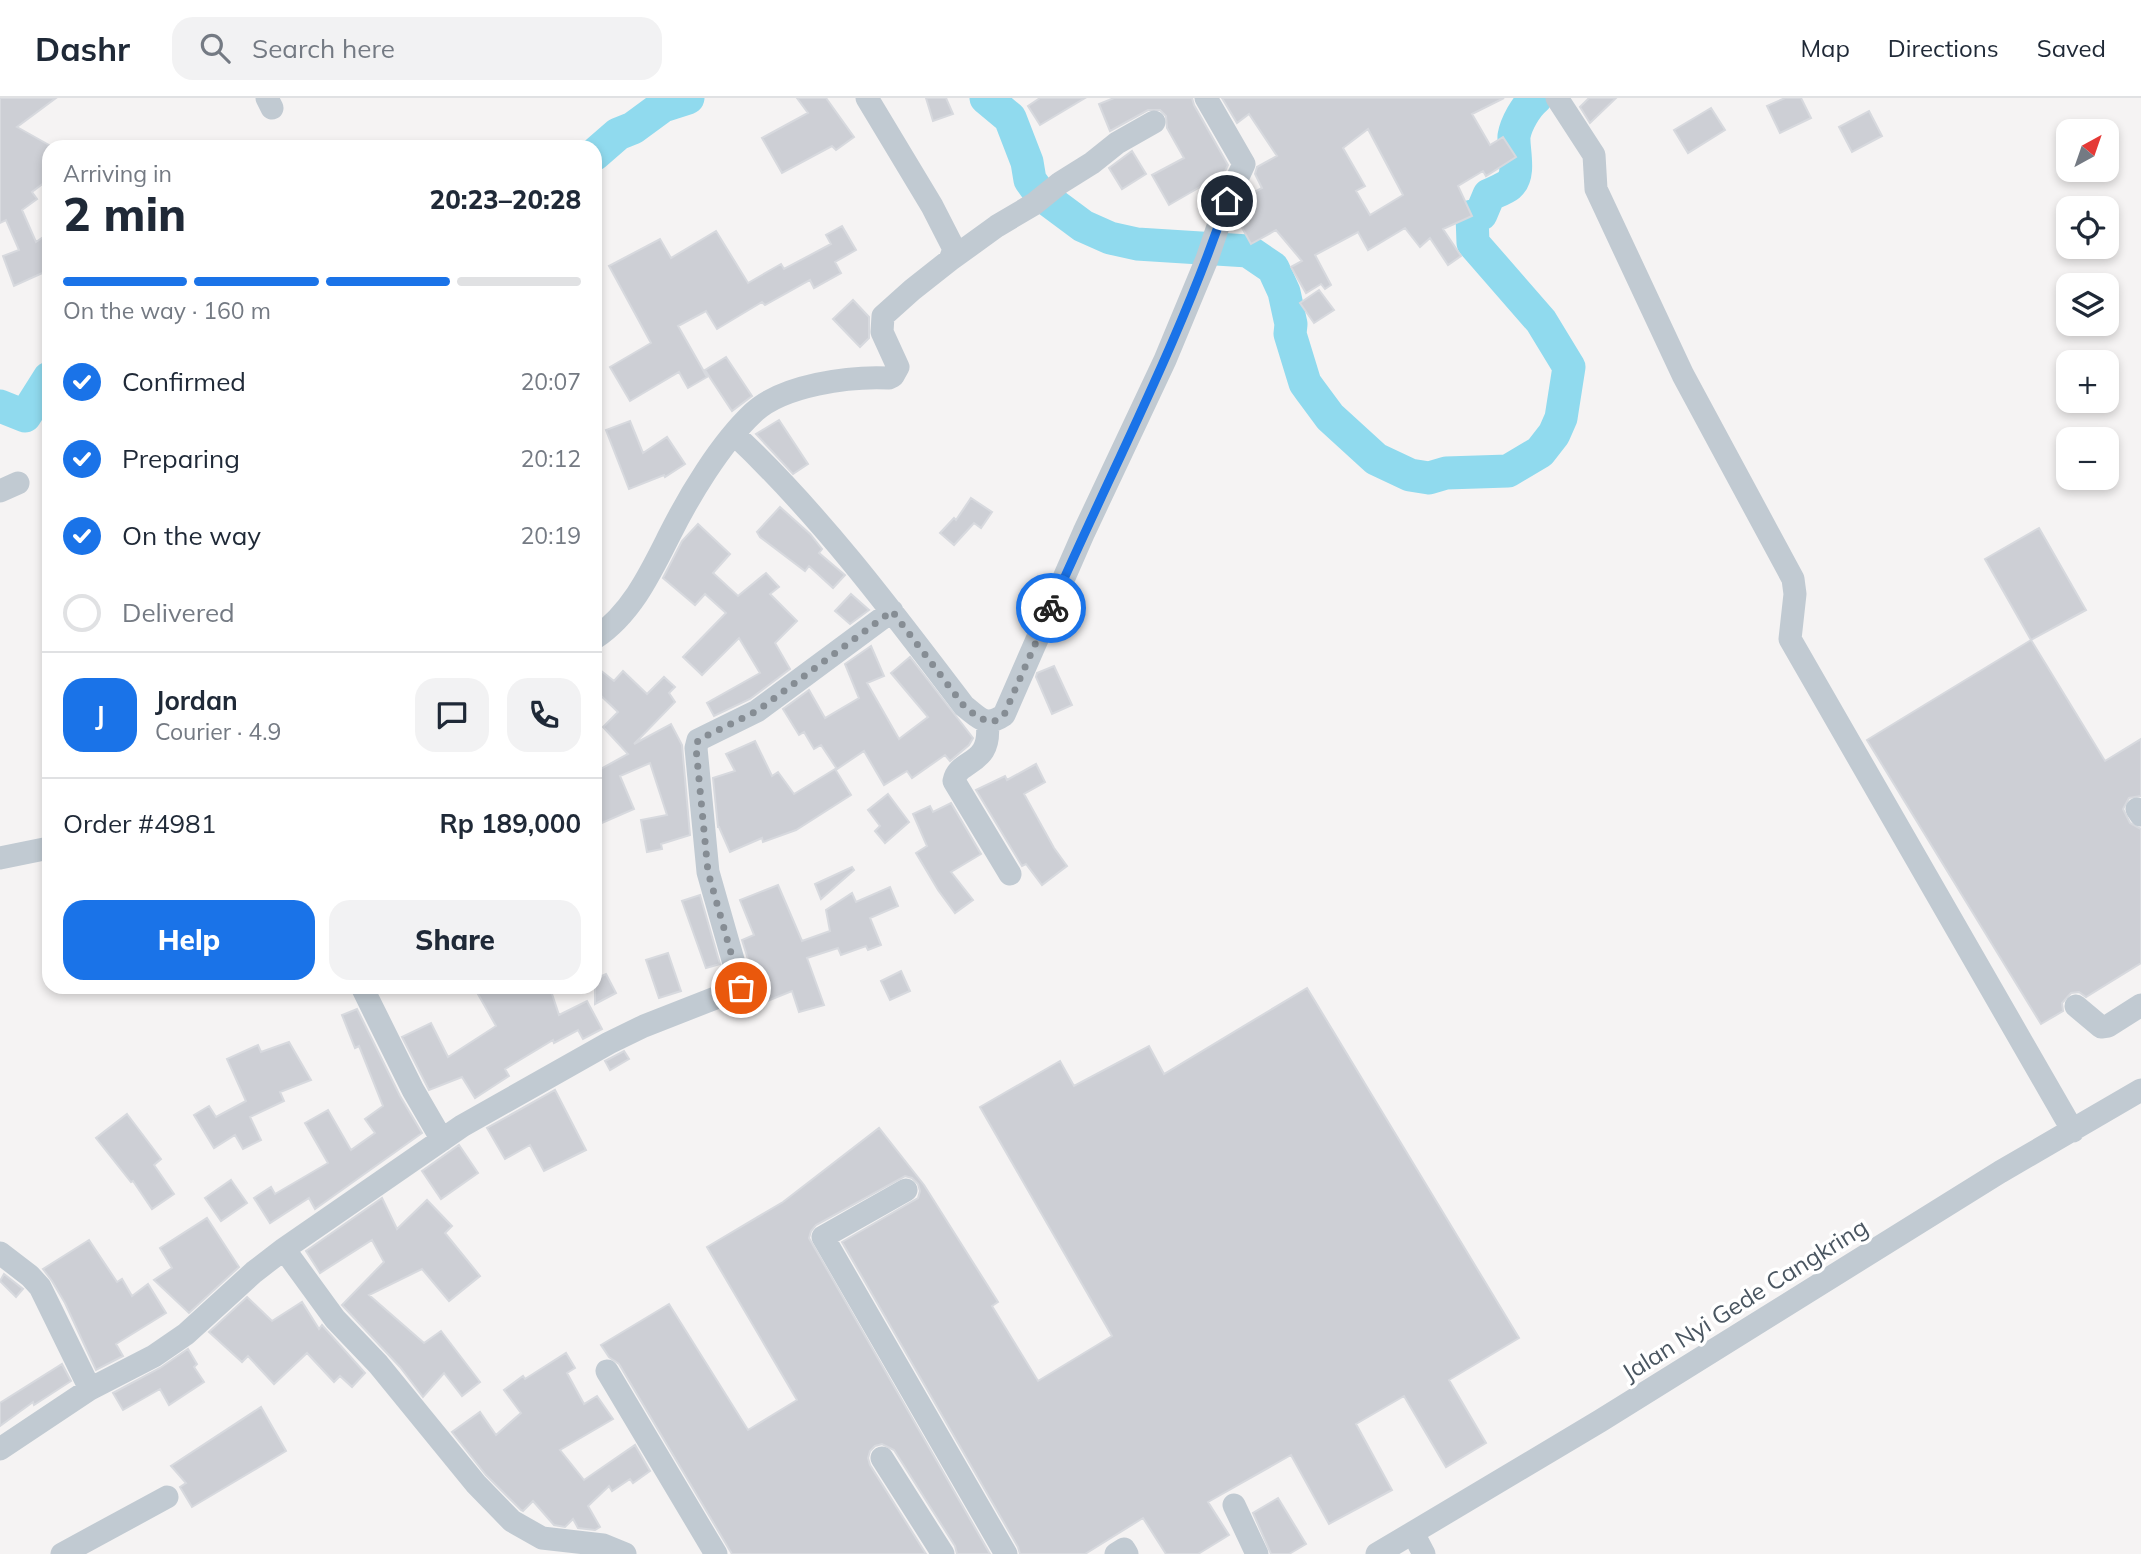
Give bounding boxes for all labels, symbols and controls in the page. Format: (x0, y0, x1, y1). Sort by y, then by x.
search box (172, 17, 662, 80)
text: Dashr (35, 28, 130, 69)
icon: search (196, 29, 234, 67)
text: Search here (252, 32, 395, 65)
text: Map (1800, 33, 1850, 63)
text: Directions (1888, 33, 1999, 63)
text: Saved (2037, 33, 2106, 63)
north arrow (2056, 119, 2119, 182)
map controls (2056, 119, 2119, 490)
text: Arriving in (63, 159, 172, 188)
pin (1197, 171, 1257, 231)
icon: home (1208, 182, 1246, 220)
text: 20:23–20:28 (430, 183, 581, 216)
text: 2 min (63, 185, 186, 243)
button: locate (2056, 196, 2119, 259)
button: layers (2056, 273, 2119, 336)
text: On the way · 160 m (63, 296, 271, 325)
button: + (2056, 350, 2119, 413)
icon: check (63, 363, 101, 401)
text: Confirmed (122, 365, 246, 398)
text: 20:07 (521, 367, 581, 396)
button: − (2056, 427, 2119, 490)
icon: check (63, 440, 101, 478)
text: Preparing (122, 442, 240, 475)
text: 20:12 (521, 444, 581, 473)
icon: check (63, 517, 101, 555)
text: On the way (122, 519, 261, 552)
text: 20:19 (521, 521, 581, 550)
courier (1016, 573, 1086, 643)
icon: bike (1032, 589, 1070, 627)
text: Delivered (122, 596, 235, 629)
button: chat (415, 678, 489, 752)
button: phone (507, 678, 581, 752)
text: Jordan (155, 684, 238, 717)
text: J (95, 699, 105, 732)
text: Courier · 4.9 (155, 717, 281, 746)
text: Order #4981 (63, 807, 216, 840)
text: Rp 189,000 (439, 807, 581, 840)
button: Help (63, 900, 315, 980)
button: Share (329, 900, 581, 980)
pin (711, 958, 771, 1018)
icon: bag (722, 969, 760, 1007)
street label: Jalan Nyi Gede Cangkring (1616, 1211, 1873, 1387)

